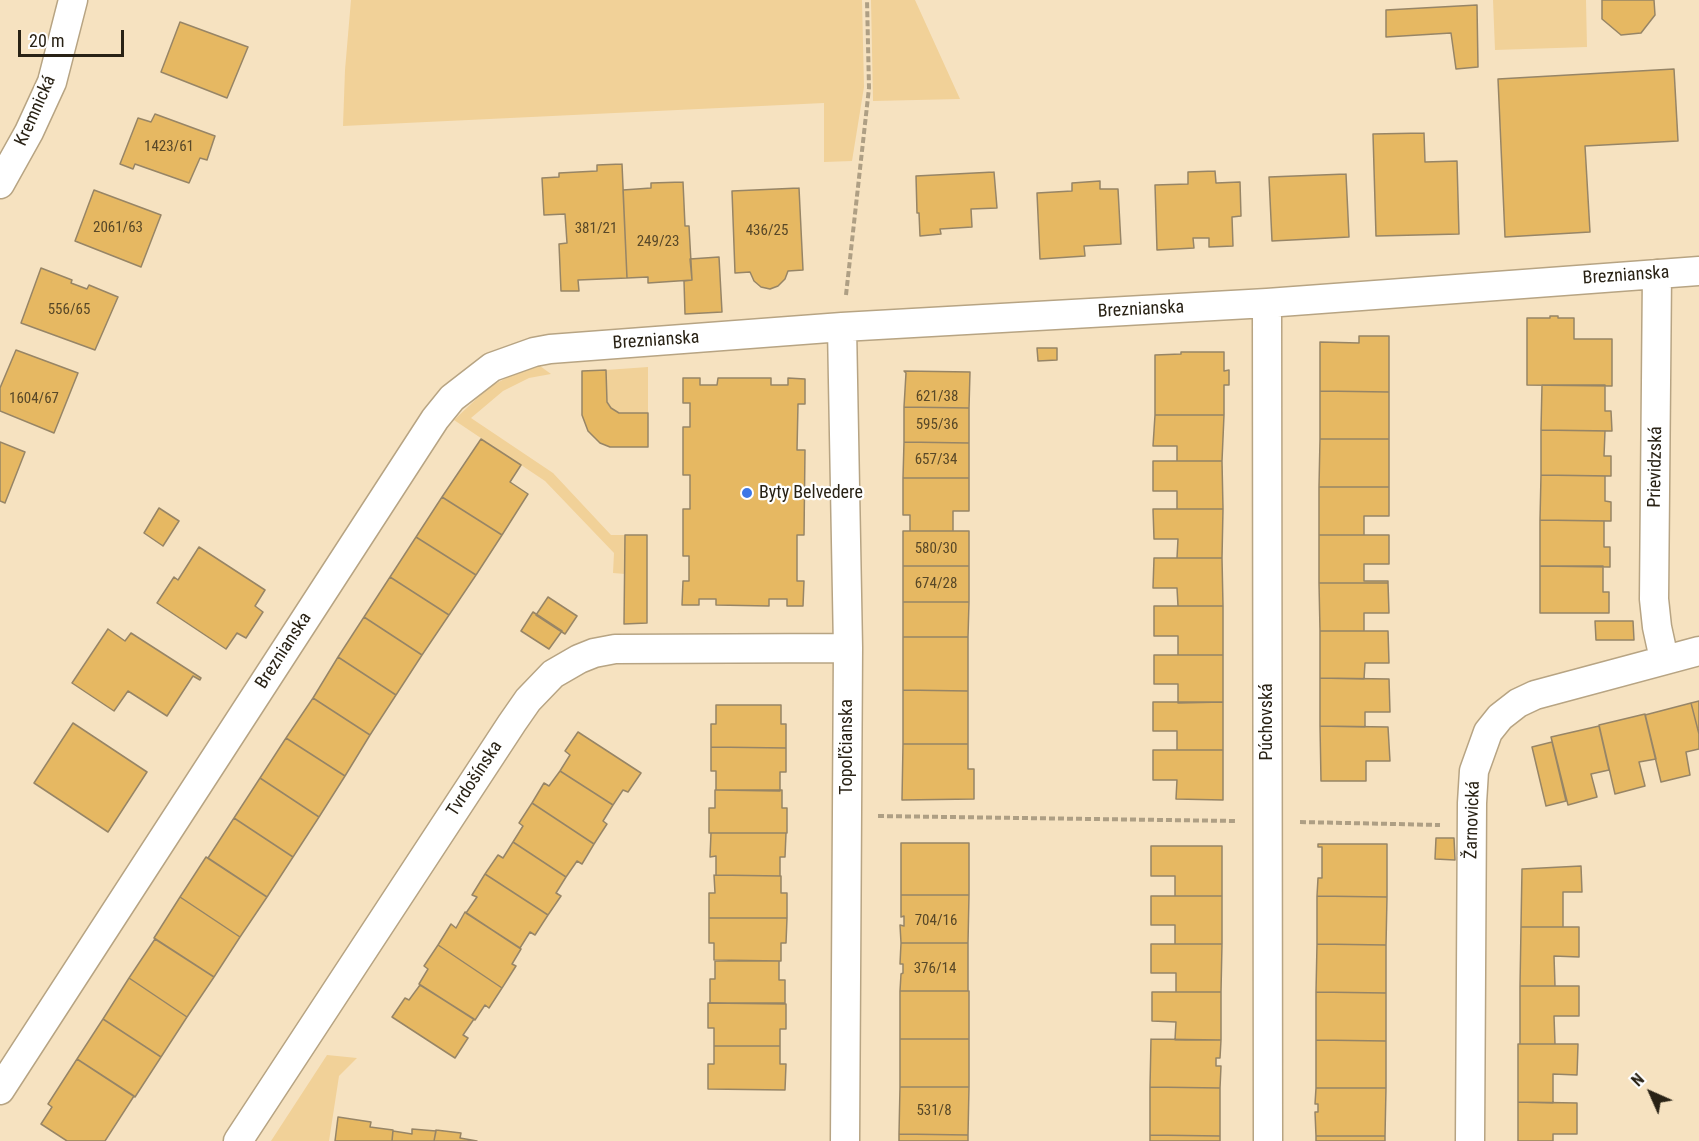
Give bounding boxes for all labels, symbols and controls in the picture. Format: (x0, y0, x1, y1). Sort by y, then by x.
scale bar (21, 18, 128, 56)
text: 20 m (29, 30, 64, 51)
street label: Kremnická (11, 72, 61, 150)
house number: 1423/61 (144, 138, 194, 156)
house number: 2061/63 (93, 219, 143, 237)
house number: 381/21 (575, 220, 617, 238)
house number: 436/25 (746, 222, 788, 240)
house number: 249/23 (637, 233, 679, 251)
street label: Breznianska (1582, 262, 1670, 290)
street label: Breznianska (1097, 297, 1185, 323)
house number: 556/65 (48, 301, 90, 319)
street label: Breznianska (612, 327, 700, 355)
house number: 621/38 (916, 388, 958, 406)
house number: 1604/67 (9, 390, 59, 408)
house number: 595/36 (916, 416, 958, 434)
street label: Prievidzská (1644, 426, 1668, 508)
house number: 657/34 (915, 451, 957, 469)
place label: Byty Belvedere (759, 482, 863, 504)
marker: Byty Belvedere (740, 486, 754, 500)
house number: 580/30 (915, 540, 957, 558)
house number: 674/28 (915, 575, 957, 593)
street label: Breznianska (251, 609, 317, 693)
street label: Púchovská (1256, 683, 1278, 761)
street label: Topoľčianska (836, 699, 858, 795)
street label: Tvrdošínska (443, 737, 507, 821)
street label: Žarnovická (1461, 781, 1485, 859)
house number: 704/16 (915, 912, 957, 930)
house number: 376/14 (914, 960, 956, 978)
north arrow (1621, 1063, 1681, 1123)
text: N (1628, 1070, 1648, 1090)
house number: 531/8 (916, 1102, 952, 1120)

